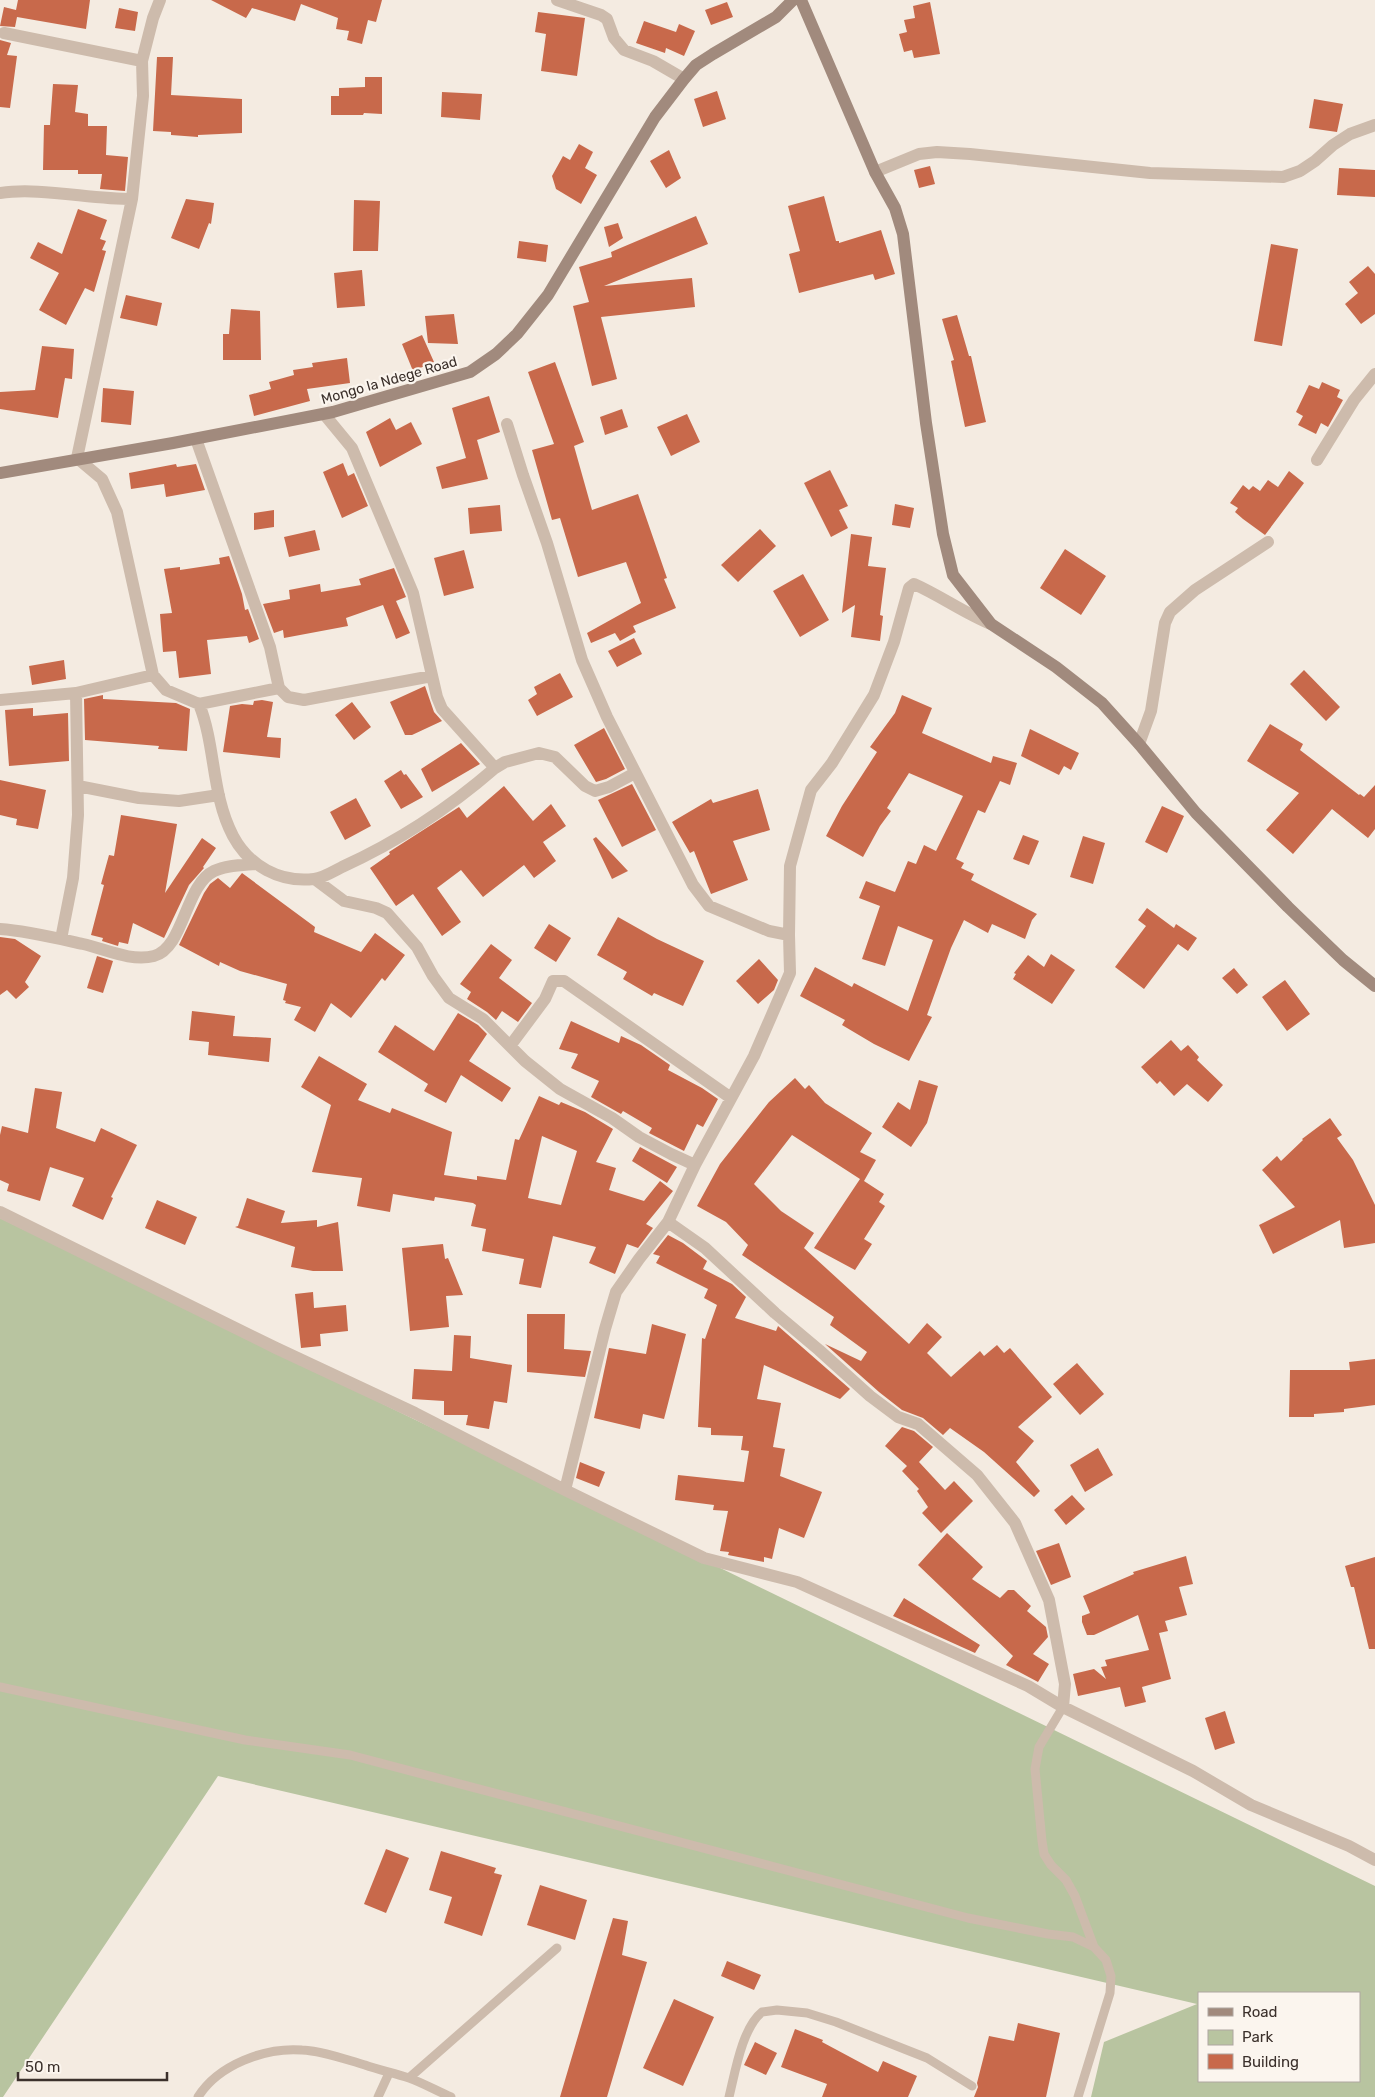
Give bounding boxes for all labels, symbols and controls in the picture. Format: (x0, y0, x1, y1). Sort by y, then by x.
street label: Mongo la Ndege Road (319, 353, 459, 408)
legend (1198, 1992, 1360, 2082)
text: Road (1242, 2003, 1278, 2021)
text: Park (1242, 2028, 1273, 2046)
scale bar (18, 2050, 166, 2082)
text: Building (1242, 2053, 1299, 2071)
text: 50 m (25, 2058, 60, 2076)

